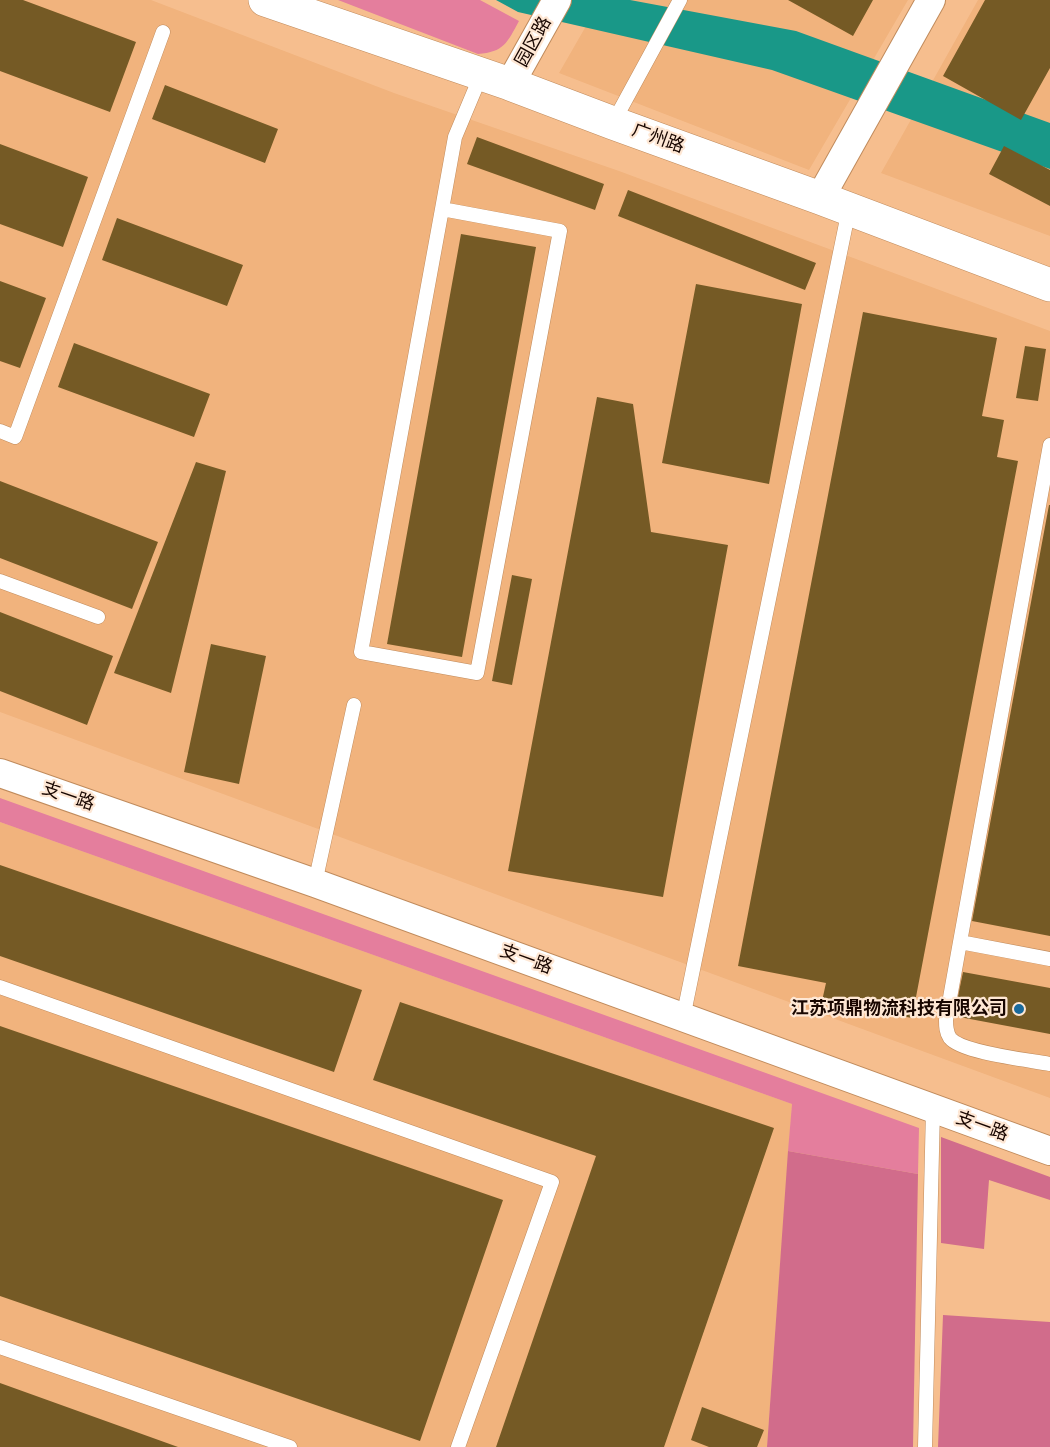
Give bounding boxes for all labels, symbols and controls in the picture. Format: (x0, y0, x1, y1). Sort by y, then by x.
street label: 园区路 (511, 13, 557, 71)
street label: 广州路 (629, 120, 687, 158)
street label: 支一路 (39, 778, 97, 816)
street label: 支一路 (497, 941, 555, 979)
place label: 江苏项鼎物流科技有限公司 (791, 998, 1007, 1020)
marker: 江苏项鼎物流科技有限公司 (1012, 1002, 1026, 1016)
street label: 支一路 (953, 1108, 1011, 1146)

